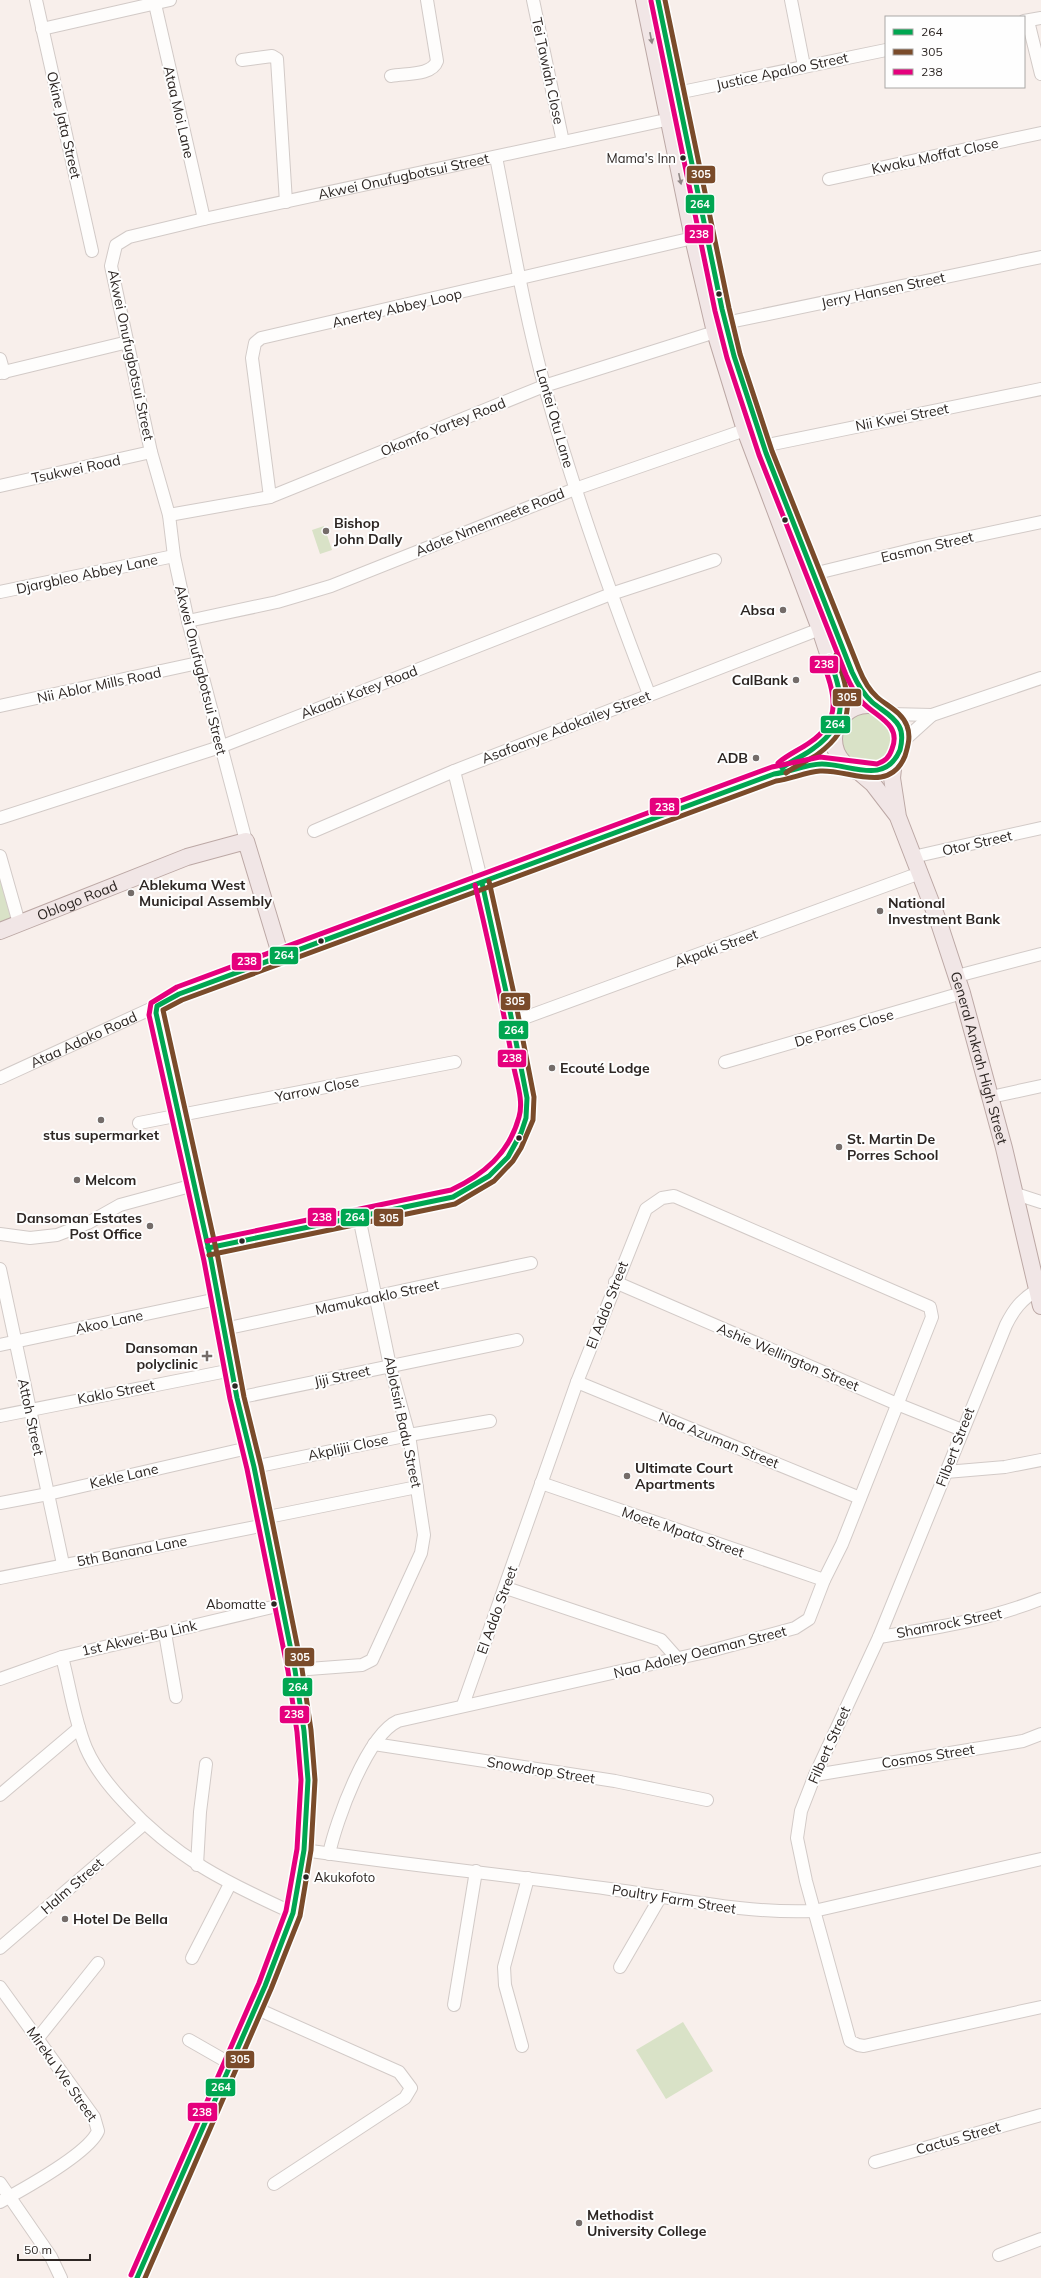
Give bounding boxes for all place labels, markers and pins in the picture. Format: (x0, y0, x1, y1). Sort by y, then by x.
place label: Mama's Inn (607, 150, 676, 166)
marker: Mama's Inn (678, 153, 688, 163)
unlabelled marker (714, 289, 724, 299)
place label: Bishop John Dally (334, 514, 403, 548)
unlabelled marker (780, 515, 790, 525)
marker: Bishop John Dally (321, 526, 331, 536)
place label: Absa (740, 601, 775, 619)
marker: Absa (778, 605, 788, 615)
place label: CalBank (732, 671, 788, 689)
marker: CalBank (791, 675, 801, 685)
place label: ADB (717, 749, 748, 767)
marker: ADB (751, 753, 761, 763)
place label: Ablekuma West Municipal Assembly (139, 876, 272, 910)
marker: Ablekuma West Municipal Assembly (126, 888, 136, 898)
place label: National Investment Bank (888, 894, 1000, 928)
marker: National Investment Bank (875, 906, 885, 916)
unlabelled marker (316, 936, 326, 946)
place label: Ecouté Lodge (560, 1059, 650, 1077)
marker: Ecouté Lodge (547, 1063, 557, 1073)
marker: stus supermarket (96, 1115, 106, 1125)
place label: stus supermarket (43, 1126, 160, 1144)
place label: St. Martin De Porres School (847, 1130, 938, 1164)
unlabelled marker (514, 1133, 524, 1143)
marker: St. Martin De Porres School (834, 1142, 844, 1152)
place label: Melcom (85, 1171, 136, 1189)
marker: Melcom (72, 1175, 82, 1185)
place label: Dansoman Estates Post Office (16, 1209, 142, 1243)
marker: Dansoman Estates Post Office (145, 1221, 155, 1231)
unlabelled marker (237, 1236, 247, 1246)
place label: Dansoman polyclinic (125, 1339, 198, 1373)
marker: Dansoman polyclinic (201, 1350, 213, 1362)
unlabelled marker (230, 1381, 240, 1391)
place label: Ultimate Court Apartments (635, 1459, 734, 1493)
marker: Ultimate Court Apartments (622, 1471, 632, 1481)
place label: Abomatte (206, 1596, 266, 1612)
marker: Abomatte (269, 1599, 279, 1609)
place label: Akukofoto (314, 1869, 375, 1885)
marker: Akukofoto (301, 1872, 311, 1882)
place label: Hotel De Bella (73, 1910, 168, 1928)
marker: Hotel De Bella (60, 1914, 70, 1924)
place label: Methodist University College (587, 2206, 707, 2240)
marker: Methodist University College (574, 2218, 584, 2228)

